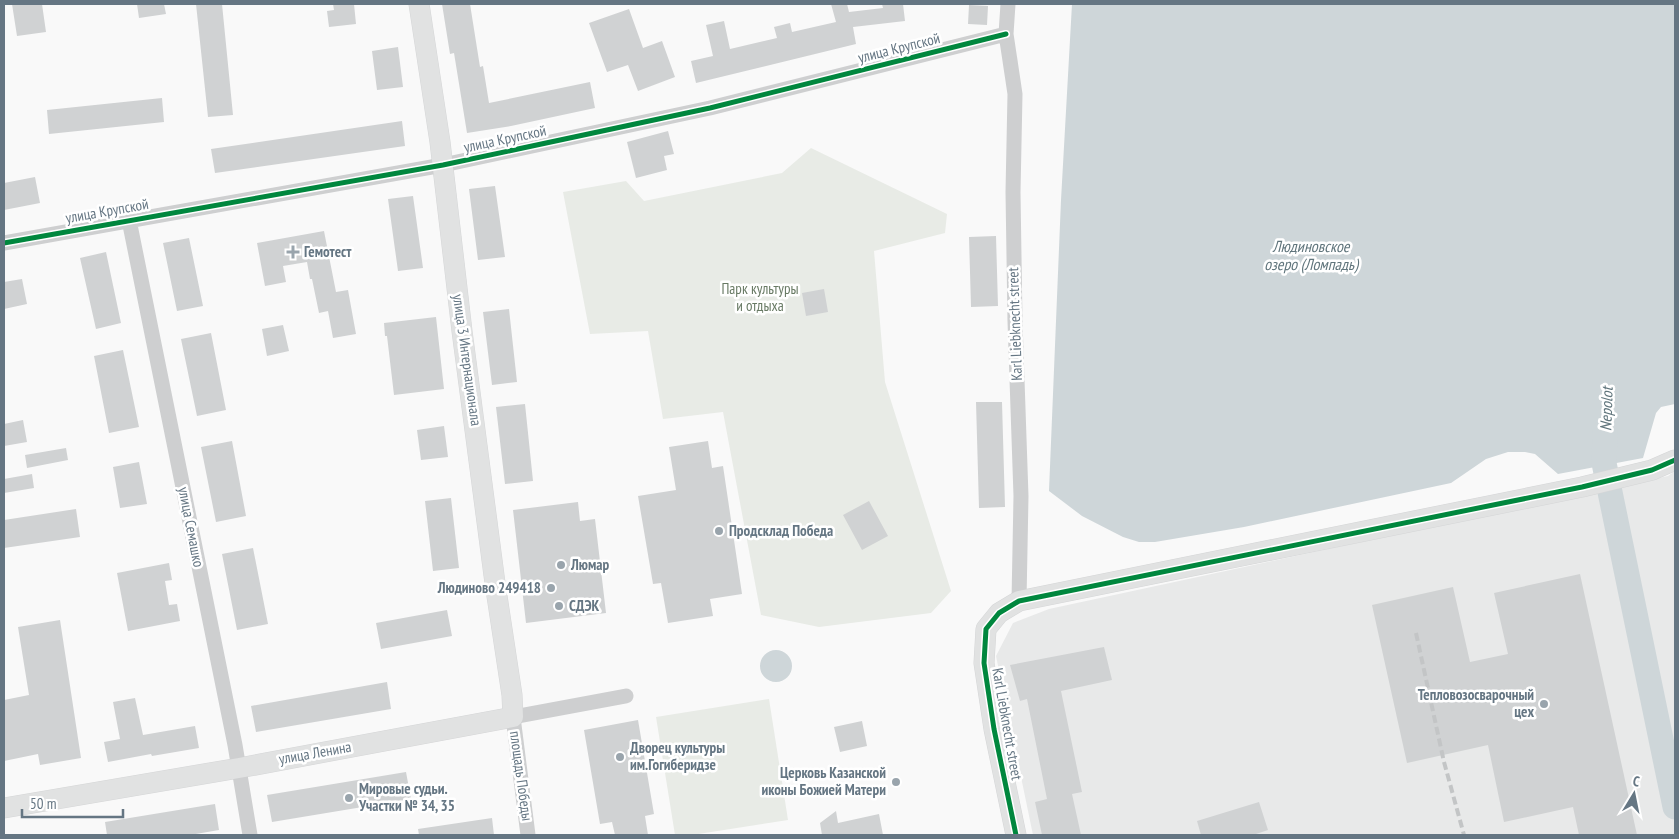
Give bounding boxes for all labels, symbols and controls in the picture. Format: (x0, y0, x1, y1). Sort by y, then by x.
street label: улица Крупской (856, 28, 942, 67)
street label: улица Крупской (462, 120, 548, 157)
street label: улица Крупской (64, 194, 150, 227)
water label: Людиновское озеро (Ломпадь) (1264, 236, 1360, 274)
place label: Гемотест (304, 242, 352, 261)
marker: Гемотест (286, 245, 300, 259)
street label: Karl Liebknecht street (1003, 267, 1026, 381)
park label: Парк культуры и отдыха (721, 279, 799, 315)
street label: улица 3 Интернационала (449, 293, 486, 427)
water label: Nepolot (1595, 385, 1617, 431)
street label: улица Семашко (174, 485, 209, 569)
place label: Продсклад Победа (729, 521, 833, 540)
marker: Продсклад Победа (713, 525, 725, 537)
place label: Люмар (570, 555, 609, 574)
marker: Люмар (555, 559, 567, 571)
place label: Людиново 249418 (437, 578, 541, 597)
marker: Людиново 249418 (545, 582, 557, 594)
place label: СДЭК (569, 596, 600, 615)
marker: СДЭК (553, 600, 565, 612)
street label: Karl Liebknecht street (988, 666, 1027, 781)
place label: Тепловозосварочный цех (1418, 685, 1534, 721)
marker: Тепловозосварочный цех (1538, 698, 1550, 710)
street label: площадь Победы (506, 730, 537, 822)
street label: улица Ленина (277, 737, 353, 768)
place label: Дворец культуры им.Гогиберидзе (630, 738, 725, 774)
marker: Дворец культуры им.Гогиберидзе (614, 751, 626, 763)
place label: Церковь Казанской иконы Божией Матери (761, 763, 886, 799)
north arrow (1609, 769, 1659, 819)
text: С (1632, 772, 1642, 791)
marker: Церковь Казанской иконы Божией Матери (890, 776, 902, 788)
place label: Мировые судьи. Участки № 34, 35 (358, 779, 455, 815)
scale bar (22, 786, 124, 818)
marker: Мировые судьи. Участки № 34, 35 (343, 792, 355, 804)
text: 50 m (30, 794, 56, 813)

